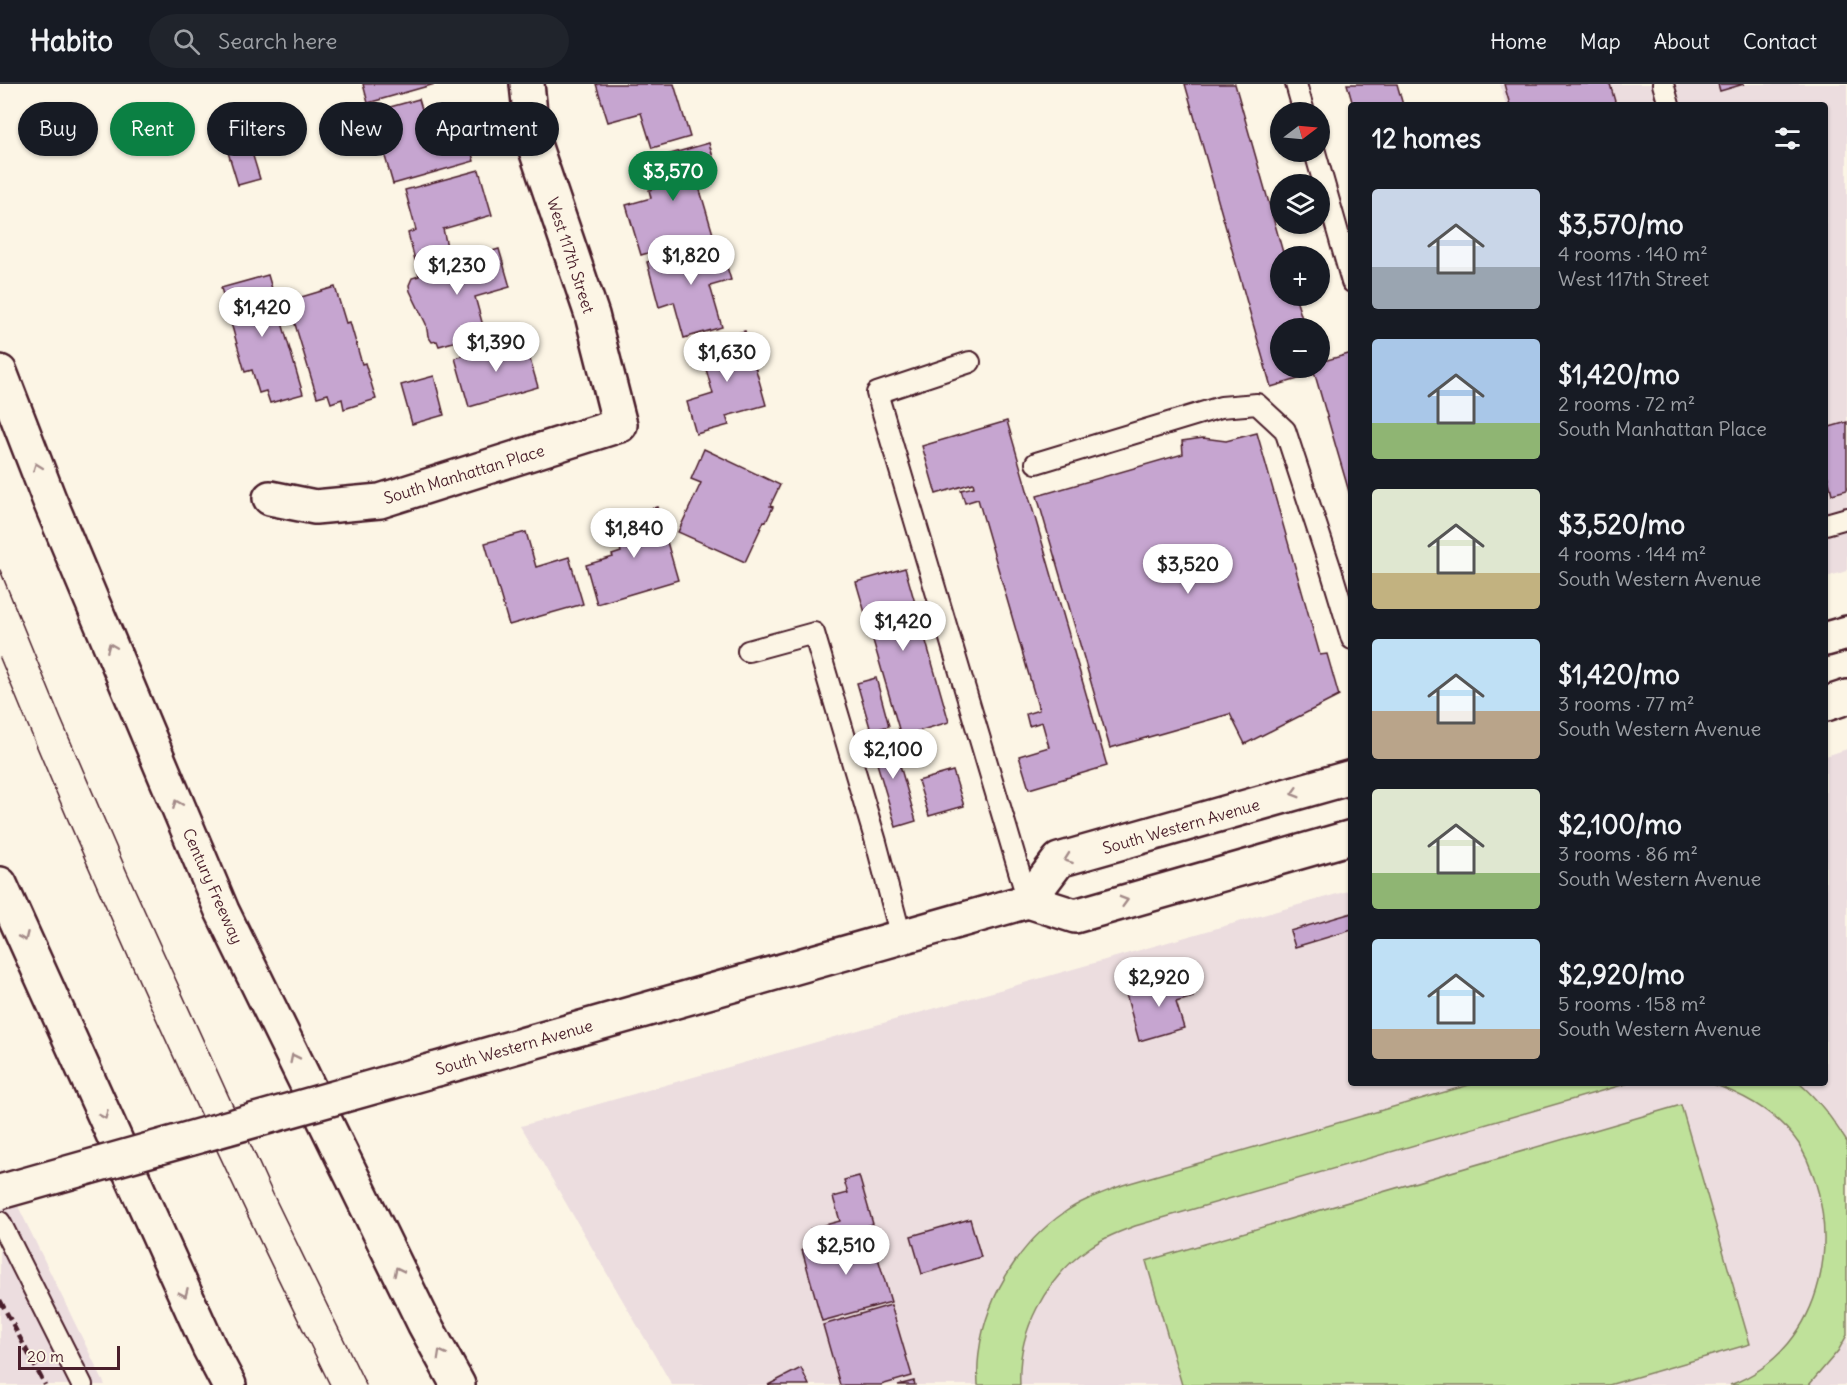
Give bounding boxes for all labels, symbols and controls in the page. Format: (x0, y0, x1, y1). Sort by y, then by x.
search box (149, 14, 569, 68)
text: Habito (30, 23, 113, 59)
icon: search (170, 25, 203, 58)
text: Search here (218, 27, 337, 55)
text: Home (1490, 28, 1547, 55)
text: Map (1580, 28, 1621, 55)
text: About (1654, 28, 1710, 55)
text: Contact (1743, 28, 1817, 55)
chip: Buy (18, 102, 98, 156)
chip: Rent (110, 102, 195, 156)
chip: Filters (207, 102, 307, 156)
chip: New (319, 102, 403, 156)
chip: Apartment (415, 102, 559, 156)
north arrow (1270, 102, 1330, 162)
map controls (1270, 102, 1330, 378)
text: 12 homes (1372, 122, 1481, 155)
icon: filters (1771, 122, 1804, 155)
pin: $3,570 (624, 151, 722, 202)
text: $3,570 (642, 158, 704, 183)
button: layers (1270, 174, 1330, 234)
street label: West 117th Street (543, 194, 599, 316)
text: $3,570/mo (1558, 208, 1684, 241)
icon: home (1420, 213, 1492, 285)
pin: $1,820 (642, 235, 740, 286)
text: 4 rooms · 140 m² (1558, 241, 1708, 266)
text: $1,820 (662, 242, 720, 267)
pin: $1,230 (408, 245, 506, 296)
button: + (1270, 246, 1330, 306)
text: $1,230 (428, 252, 486, 277)
text: West 117th Street (1558, 266, 1709, 291)
pin: $1,420 (213, 287, 311, 338)
text: $1,420 (233, 294, 291, 319)
button: − (1270, 318, 1330, 378)
pin: $1,390 (447, 322, 545, 373)
text: $1,390 (467, 329, 525, 354)
pin: $1,630 (678, 332, 776, 383)
text: $1,630 (698, 339, 756, 364)
text: $1,420/mo (1558, 358, 1680, 391)
icon: home (1420, 363, 1492, 435)
text: 2 rooms · 72 m² (1558, 391, 1695, 416)
text: South Manhattan Place (1558, 416, 1767, 441)
street label: South Manhattan Place (381, 440, 547, 508)
one-way arrow (32, 462, 44, 473)
pin: $1,840 (585, 508, 683, 559)
text: $3,520/mo (1558, 508, 1685, 541)
icon: home (1420, 513, 1492, 585)
text: $1,840 (604, 515, 664, 540)
text: 4 rooms · 144 m² (1558, 541, 1706, 566)
pin: $3,520 (1139, 544, 1237, 595)
text: $3,520 (1157, 551, 1219, 576)
text: South Western Avenue (1558, 566, 1761, 591)
pin: $1,420 (854, 601, 952, 652)
text: $1,420 (874, 608, 932, 633)
one-way arrow (106, 642, 118, 653)
text: $1,420/mo (1558, 658, 1680, 691)
icon: home (1420, 663, 1492, 735)
text: 3 rooms · 77 m² (1558, 691, 1695, 716)
text: South Western Avenue (1558, 716, 1761, 741)
pin: $2,100 (844, 729, 942, 780)
text: $2,100 (863, 736, 923, 761)
one-way arrow (1290, 786, 1301, 798)
street label: South Western Avenue (1100, 794, 1262, 858)
one-way arrow (172, 800, 184, 811)
text: $2,100/mo (1558, 808, 1682, 841)
icon: home (1420, 813, 1492, 885)
street label: Century Freeway (179, 825, 247, 947)
text: 3 rooms · 86 m² (1558, 841, 1698, 866)
one-way arrow (1063, 851, 1073, 864)
text: South Western Avenue (1558, 866, 1761, 891)
one-way arrow (1119, 896, 1129, 909)
one-way arrow (16, 931, 28, 942)
pin: $2,920 (1110, 957, 1208, 1008)
text: $2,920/mo (1558, 958, 1685, 991)
icon: home (1420, 963, 1492, 1035)
text: $2,920 (1128, 964, 1190, 989)
text: 5 rooms · 158 m² (1558, 991, 1706, 1016)
street label: South Western Avenue (433, 1015, 595, 1079)
text: South Western Avenue (1558, 1016, 1761, 1041)
one-way arrow (290, 1053, 301, 1064)
one-way arrow (97, 1109, 109, 1120)
pin: $2,510 (797, 1225, 895, 1276)
text: $2,510 (817, 1232, 875, 1257)
one-way arrow (394, 1266, 405, 1277)
one-way arrow (177, 1286, 189, 1297)
scale bar (18, 1343, 120, 1370)
text: 20 m (27, 1346, 64, 1366)
one-way arrow (437, 1350, 448, 1360)

